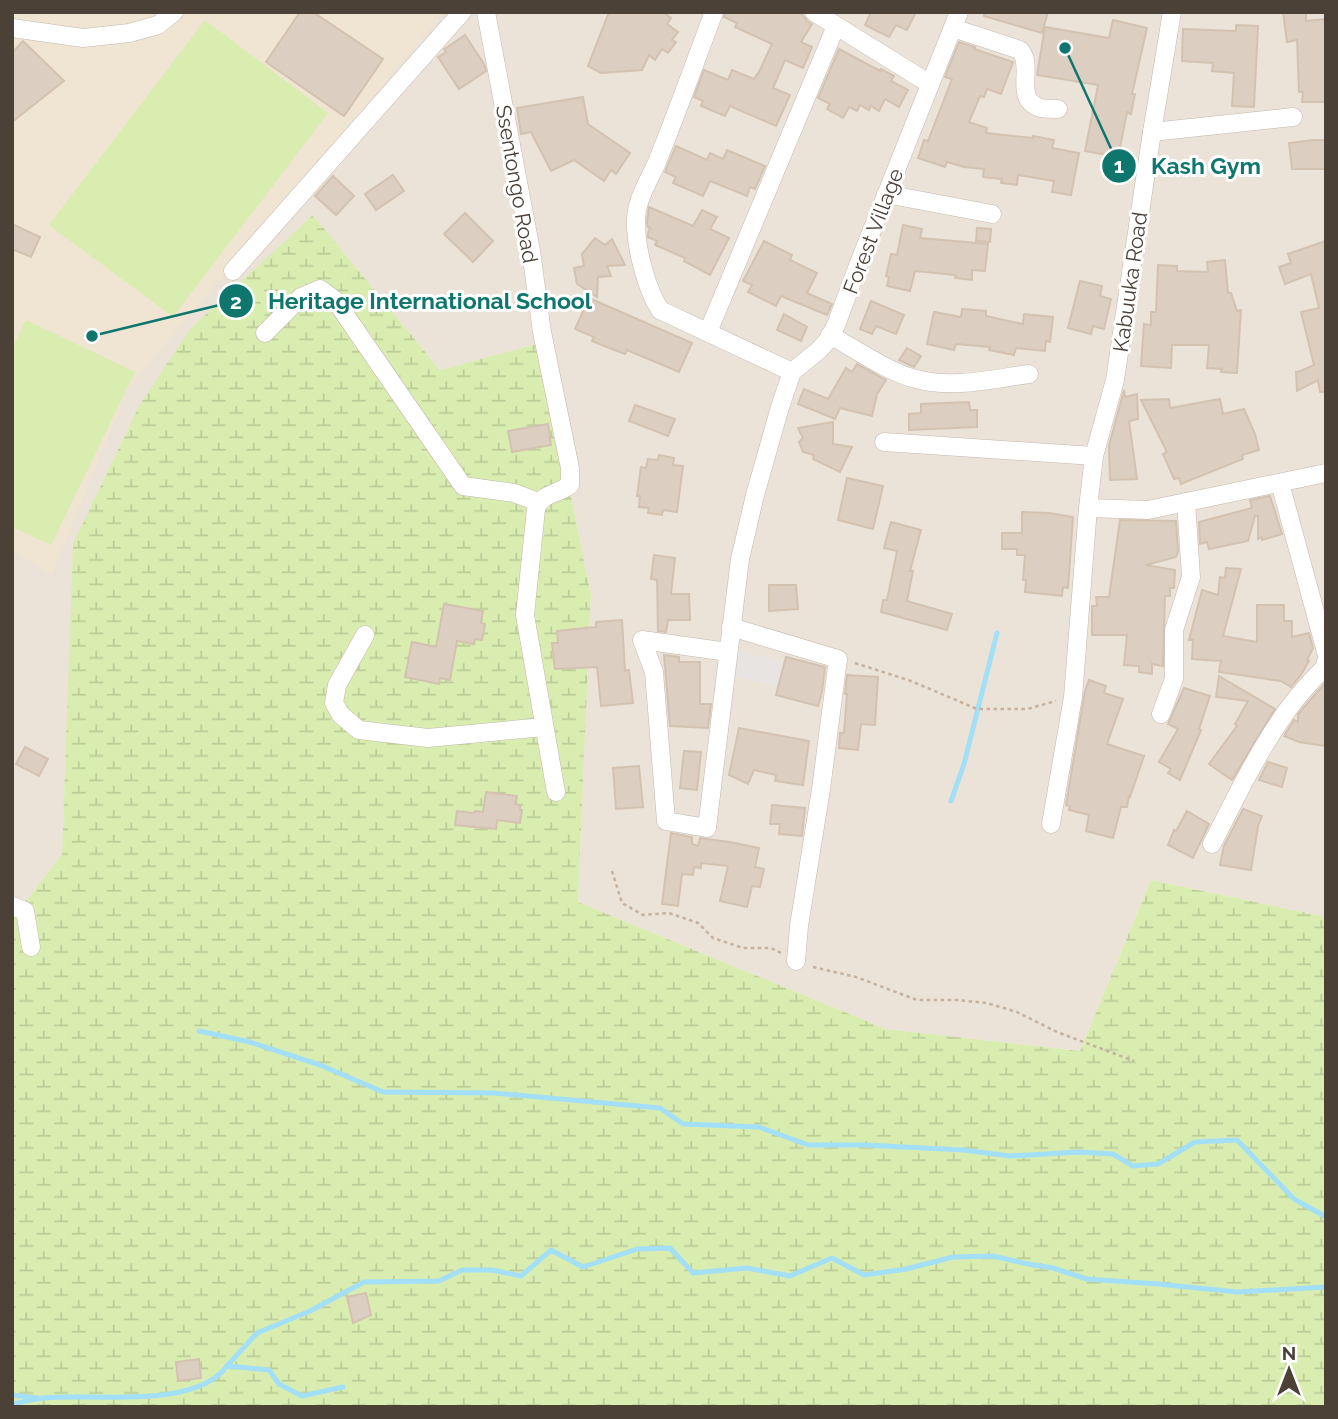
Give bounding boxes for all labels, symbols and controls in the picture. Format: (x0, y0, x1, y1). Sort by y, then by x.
street label: Ssentongo Road (491, 103, 543, 265)
callout: Kash Gym (1102, 144, 1274, 188)
text: Kash Gym (1151, 152, 1261, 179)
text: 1 (1114, 153, 1124, 178)
street label: Forest Village (838, 165, 908, 297)
street label: Kabuuka Road (1108, 210, 1152, 354)
callout: Heritage International School (219, 279, 606, 323)
text: Heritage International School (268, 287, 593, 314)
text: 2 (230, 289, 242, 314)
north arrow (1254, 1335, 1324, 1405)
text: N (1282, 1342, 1296, 1364)

